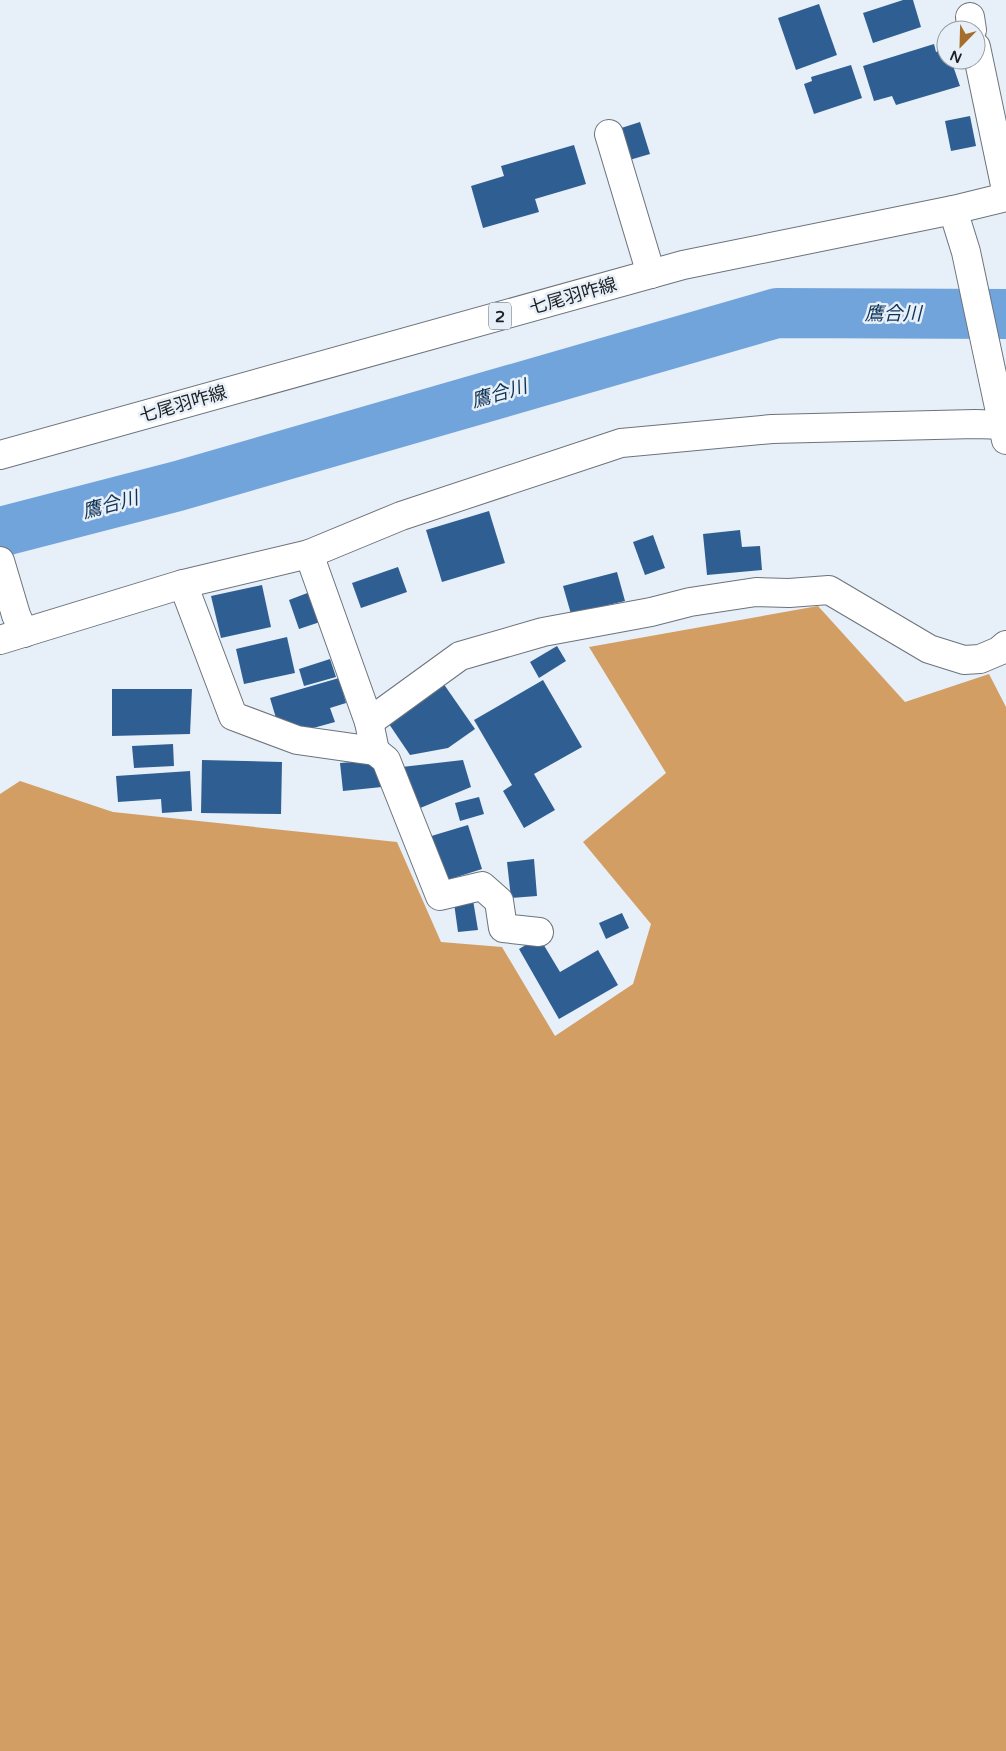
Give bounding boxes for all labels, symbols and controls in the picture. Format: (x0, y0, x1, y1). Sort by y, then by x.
north arrow (936, 20, 986, 70)
text: N (948, 46, 965, 67)
street label: 七尾羽咋線 (527, 273, 619, 319)
road number: 2 (489, 302, 511, 330)
water label: 鷹合川 (864, 303, 923, 325)
water label: 鷹合川 (469, 375, 532, 412)
street label: 七尾羽咋線 (137, 381, 229, 427)
water label: 鷹合川 (80, 486, 143, 523)

